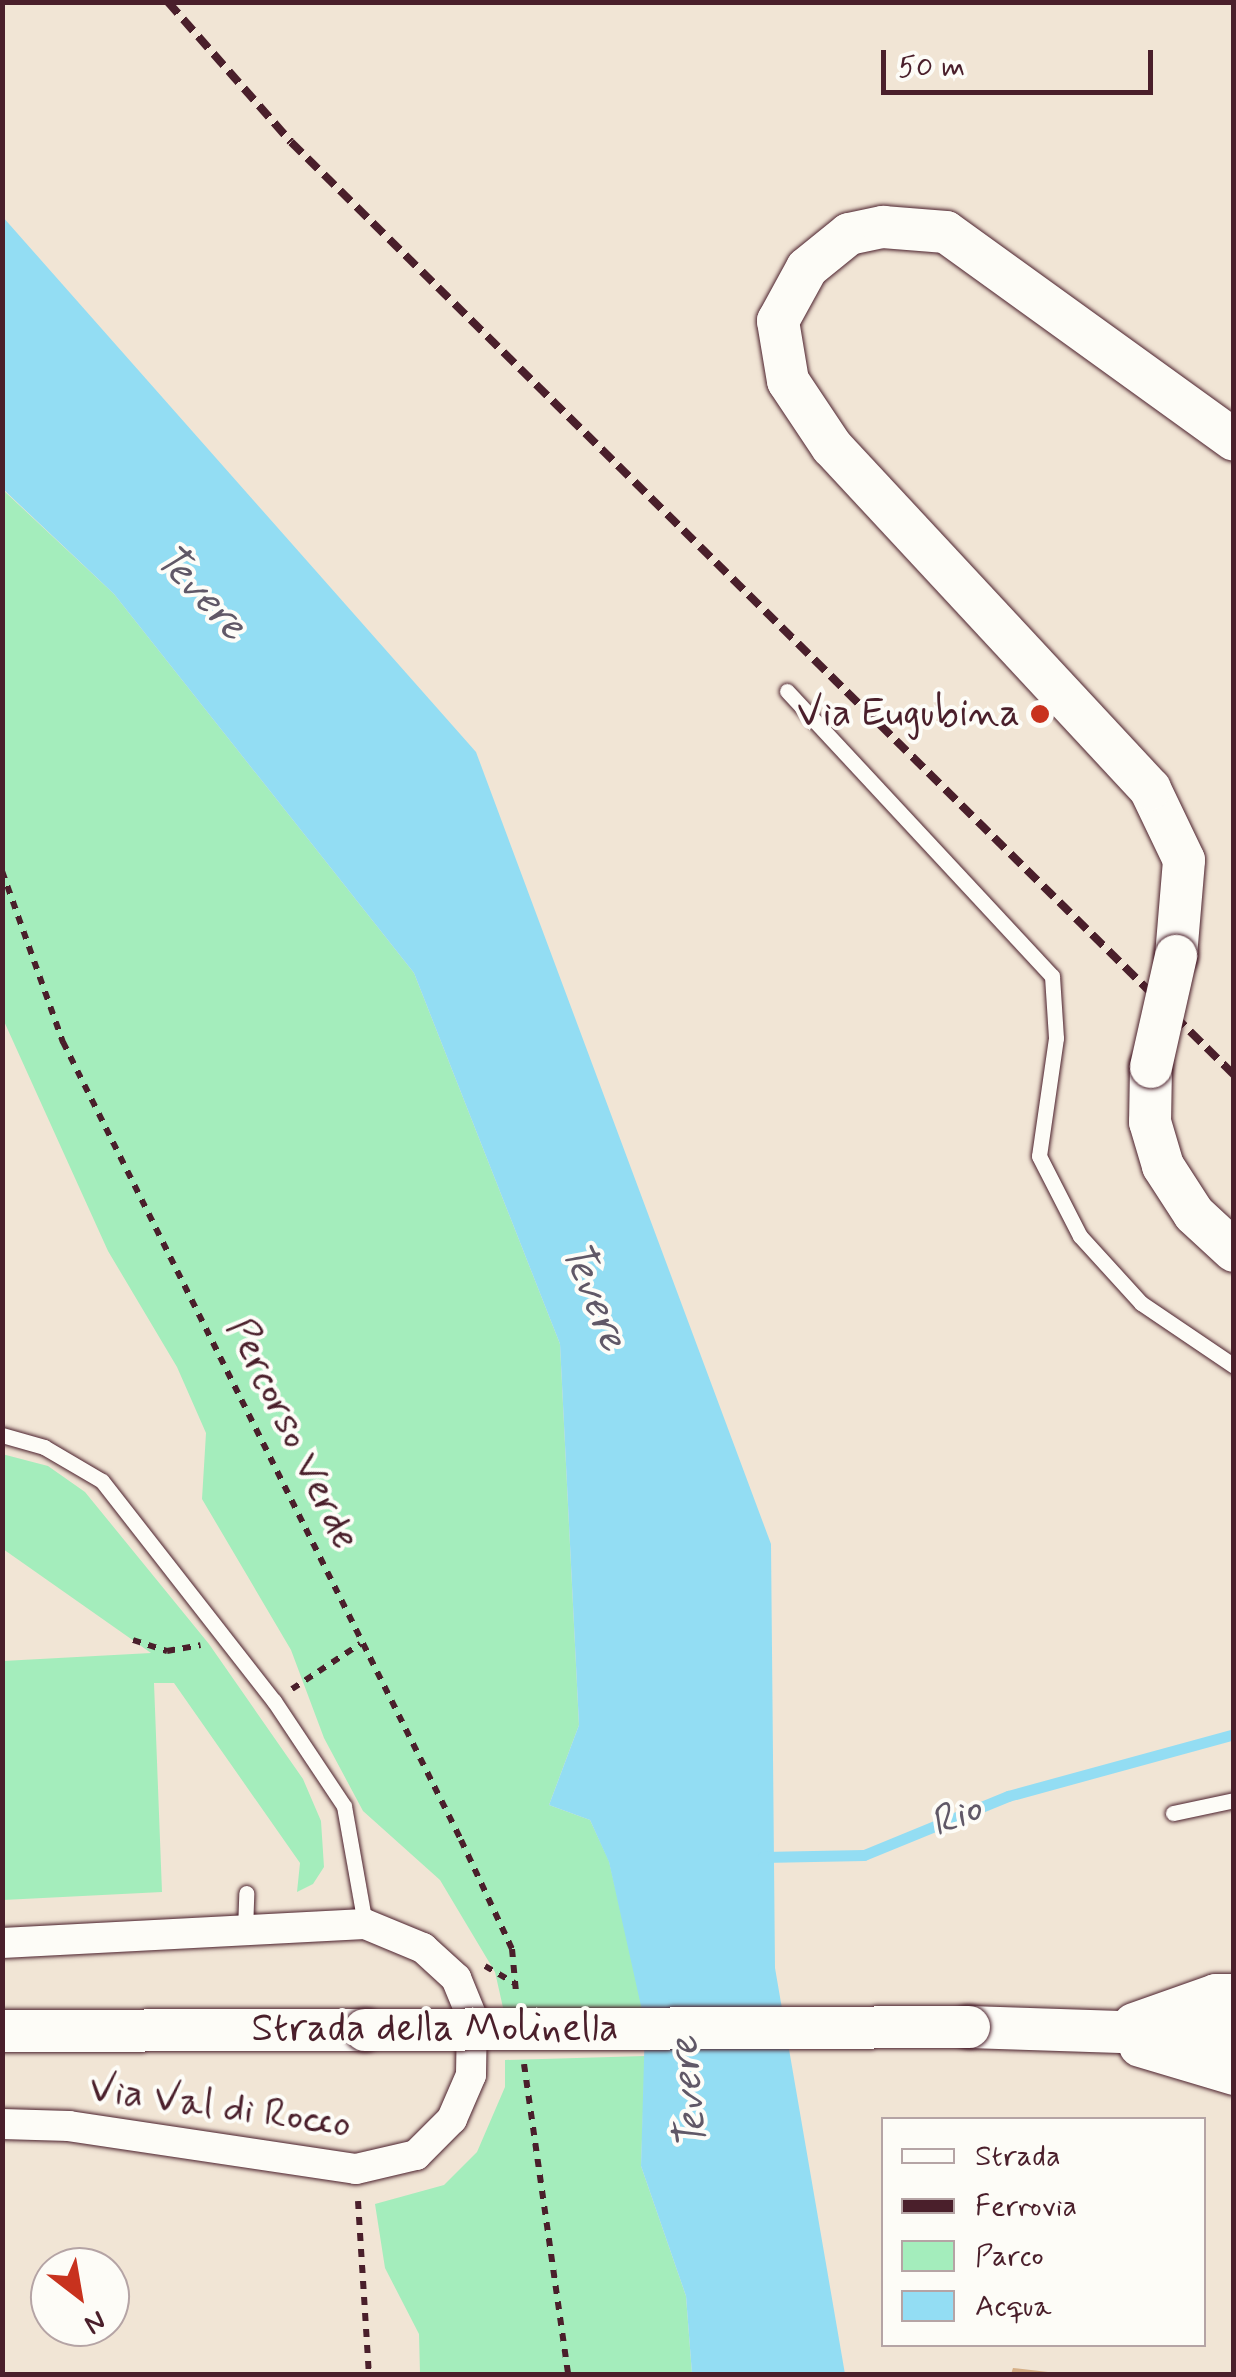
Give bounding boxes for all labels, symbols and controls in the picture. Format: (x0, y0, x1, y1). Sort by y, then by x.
scale bar (886, 30, 1158, 92)
text: 50 m (898, 48, 965, 87)
water label: Tevere (143, 534, 257, 652)
place label: Via Eugubina (795, 690, 1020, 738)
marker: Via Eugubina (1029, 703, 1051, 725)
water label: Tevere (548, 1234, 638, 1358)
street label: Percorso Verde (216, 1312, 368, 1556)
water label: Rio (923, 1784, 989, 1850)
street label: Strada della Molinella (253, 2005, 617, 2053)
water label: Tevere (660, 2034, 720, 2152)
street label: Via Val di Rocco (90, 2065, 350, 2149)
legend (881, 2117, 1206, 2347)
text: Strada (975, 2137, 1061, 2176)
text: Ferrovia (975, 2187, 1077, 2226)
text: Parco (975, 2237, 1044, 2276)
north arrow (30, 2247, 130, 2347)
text: Acqua (975, 2287, 1052, 2326)
text: N (77, 2301, 112, 2342)

